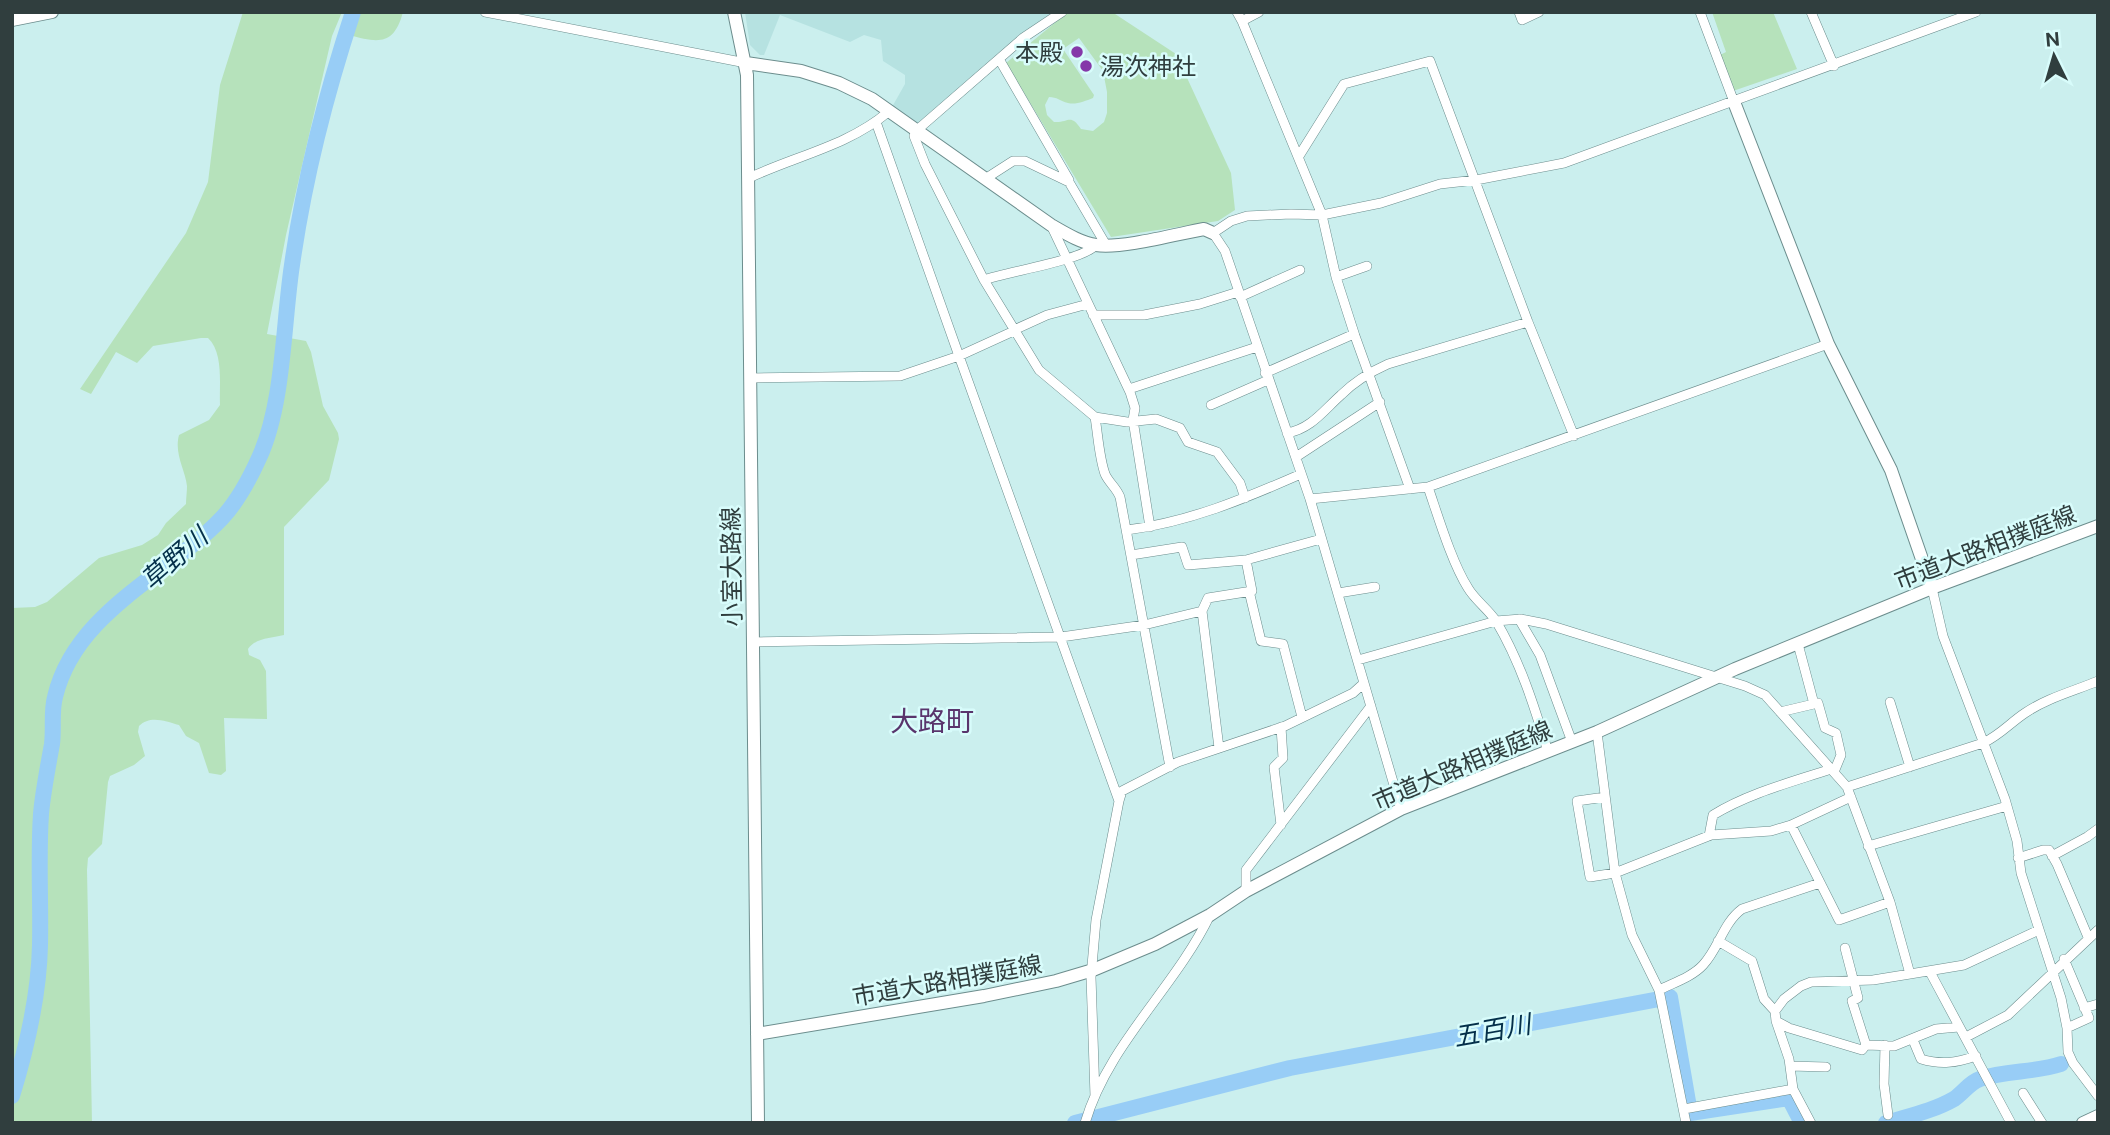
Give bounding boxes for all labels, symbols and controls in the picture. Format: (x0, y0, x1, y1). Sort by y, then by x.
north arrow (2019, 21, 2089, 91)
text: N (2044, 27, 2061, 51)
place label: 本殿 (1015, 38, 1063, 66)
marker: 本殿 (1069, 44, 1085, 60)
place label: 湯次神社 (1100, 52, 1196, 80)
marker: 湯次神社 (1078, 58, 1094, 74)
street label: 市道大路相撲庭線 (1890, 500, 2080, 594)
street label: 小室大路線 (716, 507, 746, 627)
water label: 草野川 (134, 519, 216, 595)
district label: 大路町 (890, 704, 974, 737)
street label: 市道大路相撲庭線 (1368, 715, 1556, 815)
street label: 市道大路相撲庭線 (850, 950, 1044, 1010)
water label: 五百川 (1451, 1007, 1536, 1052)

